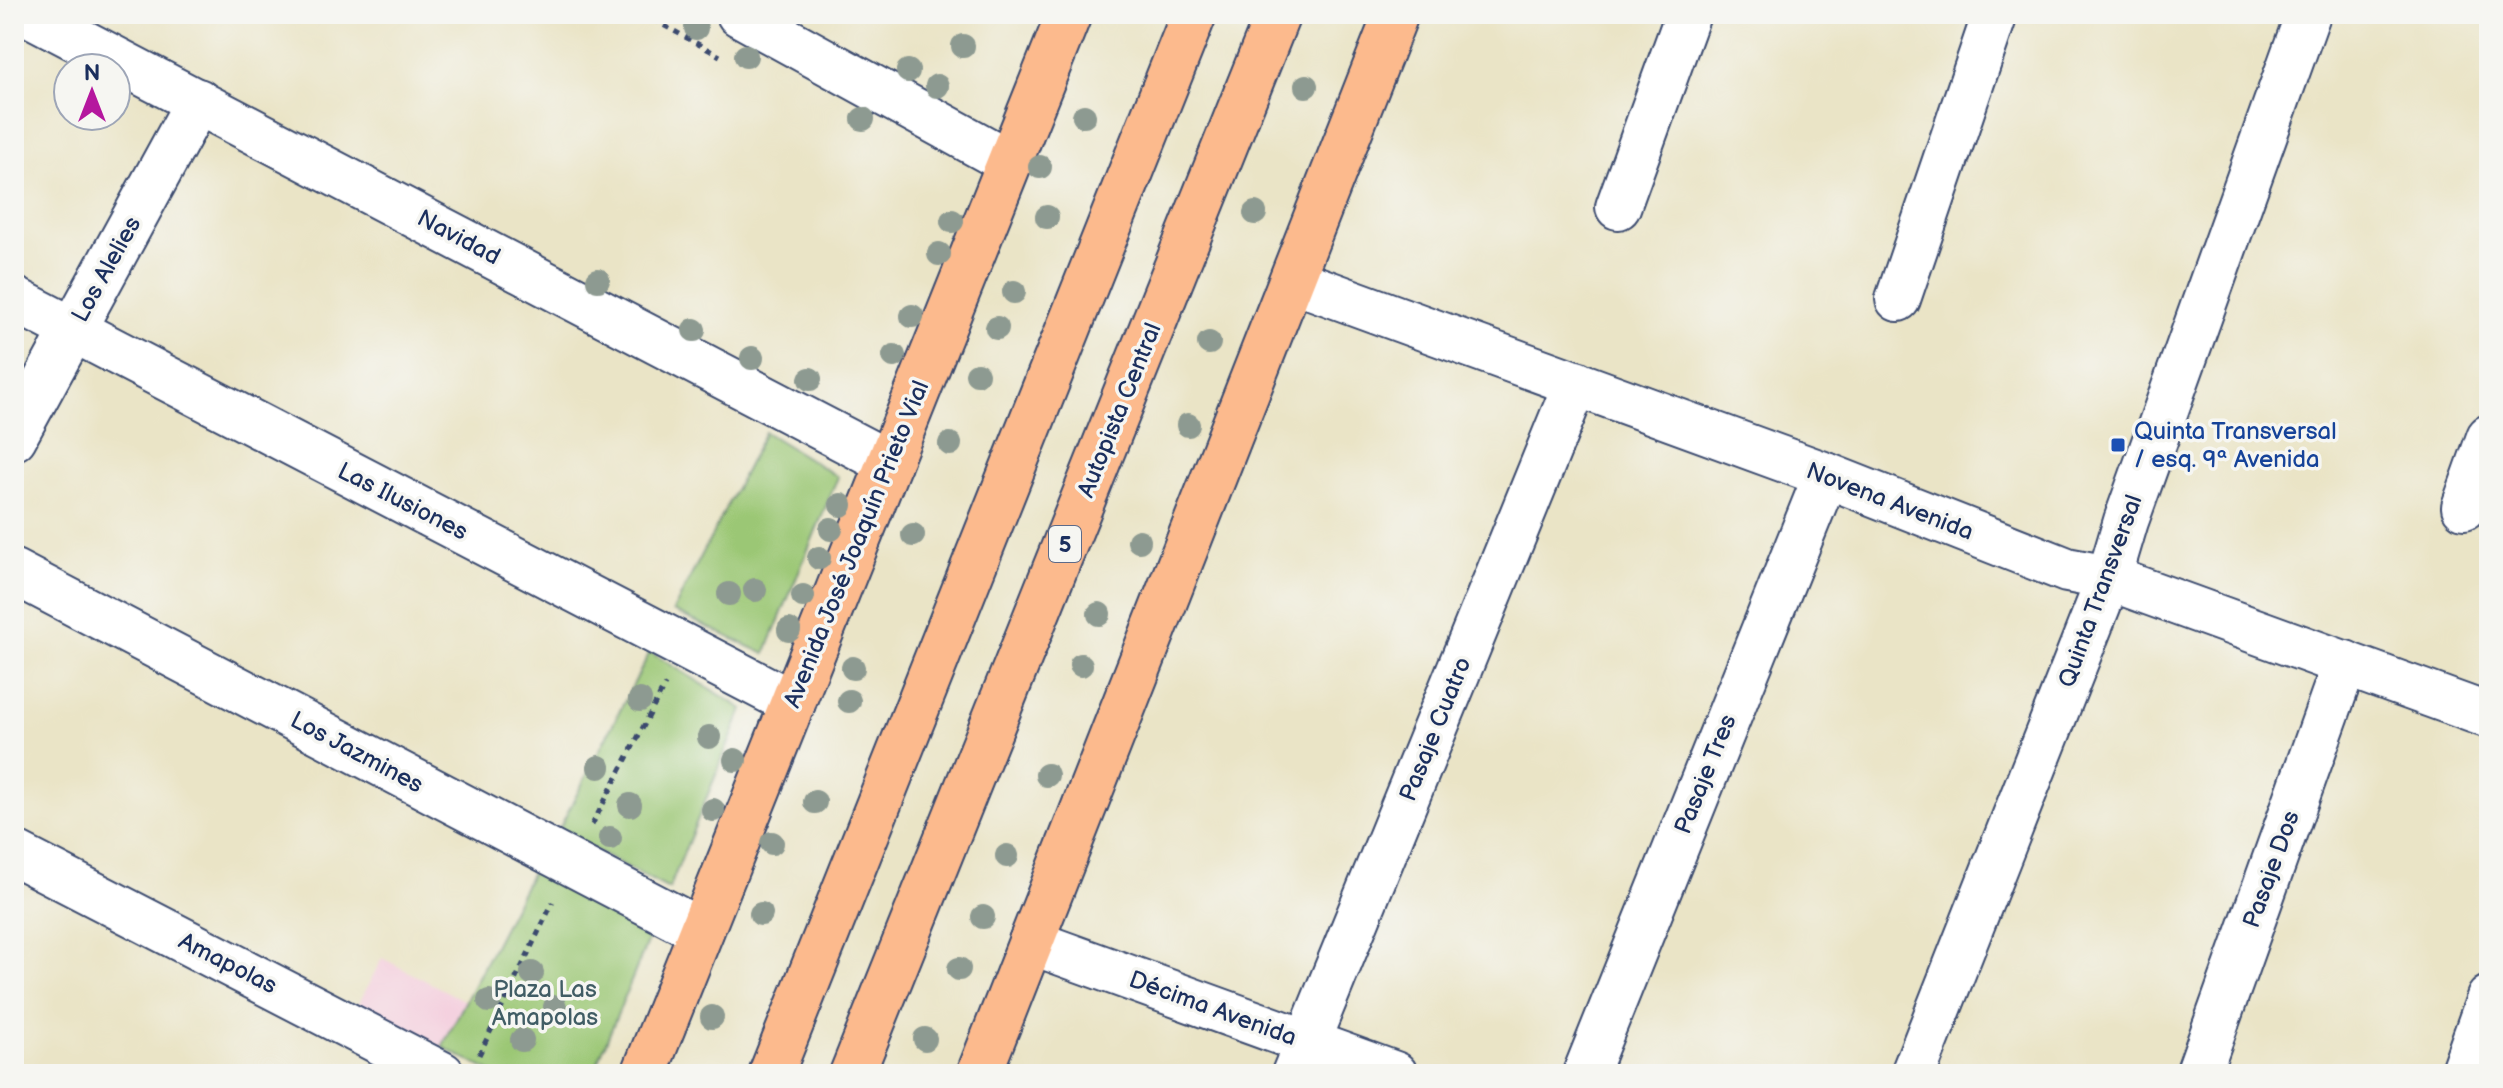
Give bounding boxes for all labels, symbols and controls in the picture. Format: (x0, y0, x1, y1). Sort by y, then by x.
north arrow (52, 52, 132, 132)
text: N (84, 60, 100, 87)
street label: Navidad (412, 204, 505, 271)
street label: Los Alelies (66, 211, 147, 327)
street label: Autopista Central (1071, 319, 1168, 502)
street label: Avenida José Joaquín Prieto Vial (777, 377, 935, 712)
place label: Quinta Transversal / esq. 9ª Avenida (2134, 417, 2337, 474)
marker: Quinta Transversal / esq. 9ª Avenida (2109, 436, 2127, 454)
street label: Las Ilusiones (333, 456, 473, 547)
street label: Novena Avenida (1802, 456, 1977, 547)
street label: Quinta Transversal (2052, 491, 2149, 691)
road number: 5 (1049, 526, 1081, 562)
street label: Pasaje Cuatro (1393, 653, 1478, 805)
street label: Los Jazmines (285, 705, 428, 800)
street label: Pasaje Tres (1668, 710, 1743, 838)
street label: Pasaje Dos (2237, 807, 2306, 932)
street label: Amapolas (174, 926, 282, 1001)
street label: Décima Avenida (1125, 965, 1300, 1052)
park label: Plaza Las Amapolas (492, 975, 598, 1032)

